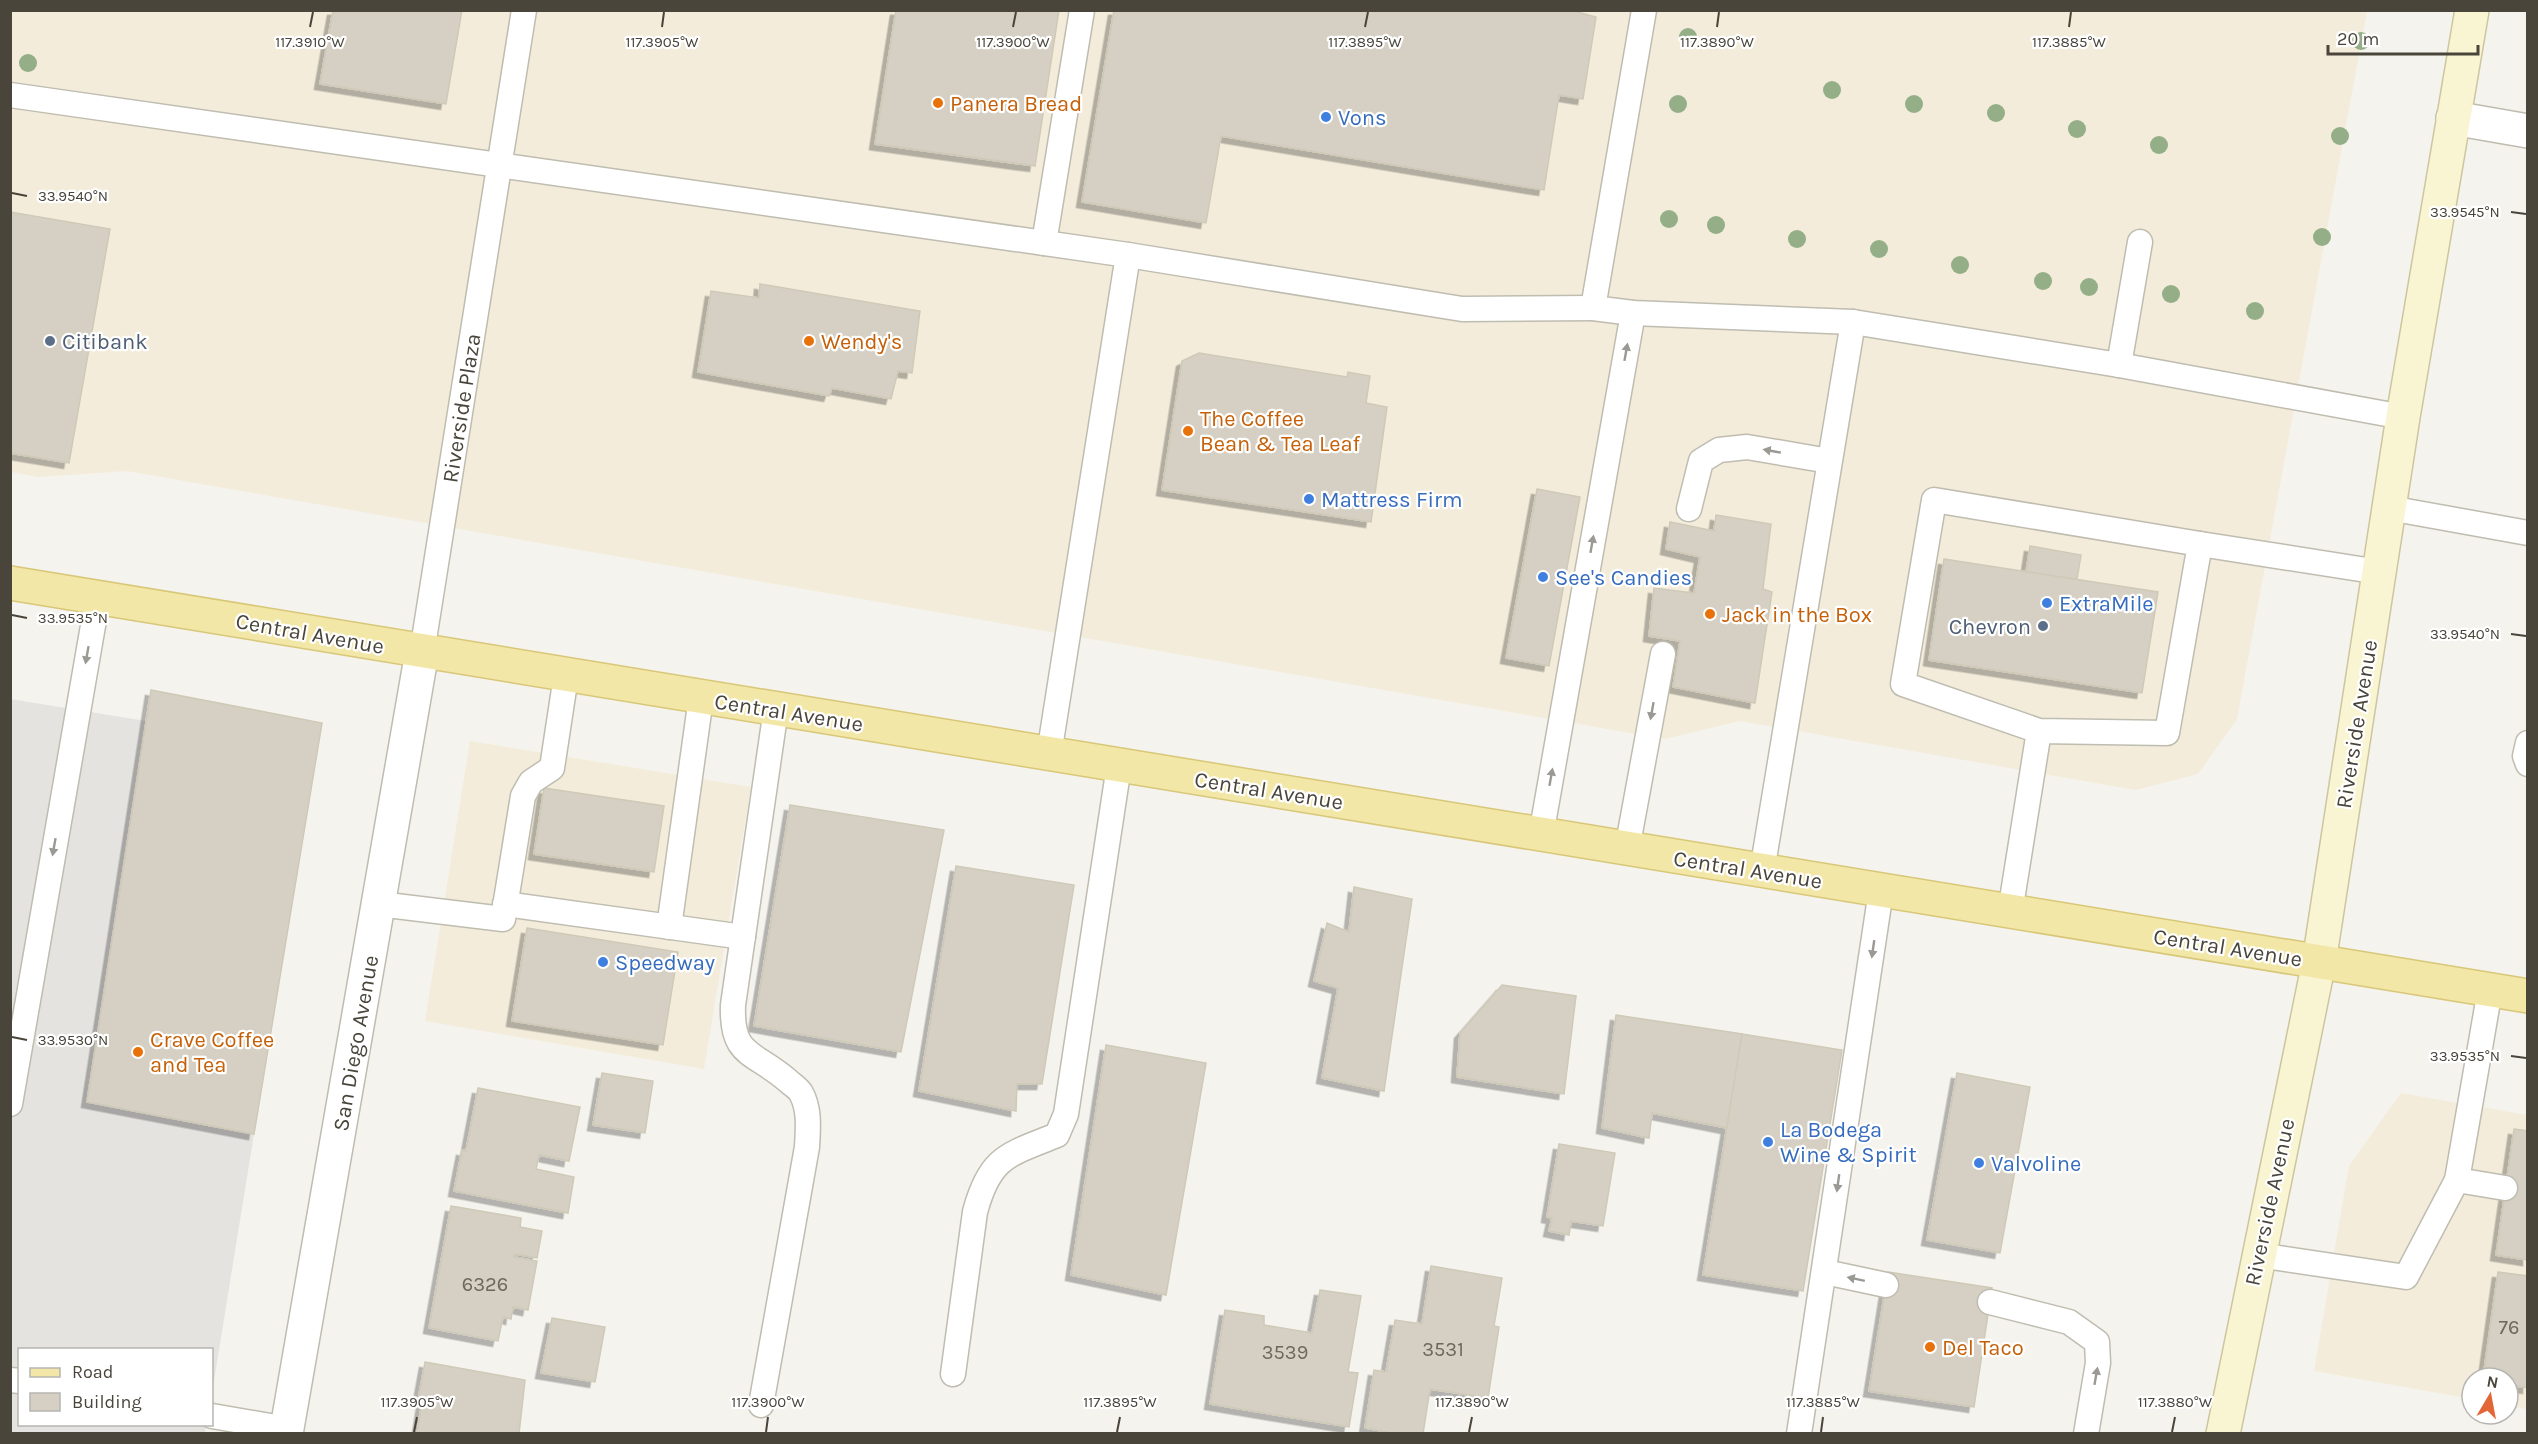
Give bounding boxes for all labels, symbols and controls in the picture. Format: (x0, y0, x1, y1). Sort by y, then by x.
scale bar (2328, 18, 2478, 56)
text: 20 m (2337, 28, 2379, 50)
text: 117.3910°W (275, 33, 345, 51)
text: 117.3905°W (625, 33, 699, 51)
text: 117.3900°W (976, 33, 1050, 51)
text: 117.3895°W (1328, 33, 1402, 51)
text: 117.3890°W (1680, 33, 1754, 51)
text: 117.3885°W (2032, 33, 2107, 51)
place label: Panera Bread (950, 91, 1082, 117)
marker: Panera Bread (931, 96, 945, 110)
place label: Vons (1338, 105, 1387, 131)
marker: Vons (1319, 110, 1333, 124)
text: 33.9540°N (38, 187, 108, 205)
text: 33.9545°N (2430, 203, 2500, 221)
place label: Citibank (62, 329, 148, 355)
place label: Wendy's (821, 329, 902, 355)
street label: Riverside Plaza (437, 332, 487, 485)
marker: Citibank (43, 334, 57, 348)
marker: Wendy's (802, 334, 816, 348)
one-way arrow (1622, 342, 1631, 361)
place label: The Coffee Bean & Tea Leaf (1200, 406, 1361, 457)
marker: The Coffee Bean & Tea Leaf (1181, 424, 1195, 438)
one-way arrow (1762, 446, 1781, 455)
place label: Mattress Firm (1321, 487, 1463, 513)
marker: Mattress Firm (1302, 492, 1316, 506)
one-way arrow (1588, 534, 1597, 553)
place label: See's Candies (1555, 565, 1692, 591)
marker: See's Candies (1536, 570, 1550, 584)
place label: ExtraMile (2059, 591, 2154, 617)
marker: ExtraMile (2040, 596, 2054, 610)
place label: Jack in the Box (1722, 602, 1872, 628)
marker: Jack in the Box (1703, 607, 1717, 621)
street label: Central Avenue (234, 608, 386, 660)
text: 33.9535°N (38, 609, 108, 627)
place label: Chevron (1949, 614, 2031, 640)
marker: Chevron (2036, 619, 2050, 633)
text: 33.9540°N (2430, 625, 2500, 643)
street label: Riverside Avenue (2331, 638, 2383, 810)
one-way arrow (83, 646, 92, 665)
street label: Central Avenue (713, 688, 865, 738)
one-way arrow (1647, 702, 1656, 721)
street label: Central Avenue (1193, 766, 1345, 816)
one-way arrow (1547, 768, 1556, 787)
one-way arrow (50, 838, 59, 857)
street label: Central Avenue (1672, 845, 1824, 895)
street label: Central Avenue (2152, 923, 2304, 973)
one-way arrow (1868, 939, 1877, 958)
place label: Speedway (615, 950, 715, 976)
street label: San Diego Avenue (328, 953, 384, 1133)
marker: Speedway (596, 955, 610, 969)
place label: Crave Coffee and Tea (150, 1027, 274, 1078)
text: 33.9530°N (38, 1031, 108, 1049)
marker: Crave Coffee and Tea (131, 1045, 145, 1059)
text: 33.9535°N (2430, 1047, 2500, 1065)
street label: Riverside Avenue (2240, 1116, 2300, 1288)
place label: La Bodega Wine & Spirit (1780, 1117, 1917, 1168)
marker: La Bodega Wine & Spirit (1761, 1135, 1775, 1149)
place label: Valvoline (1991, 1151, 2081, 1177)
marker: Valvoline (1972, 1156, 1986, 1170)
one-way arrow (1834, 1174, 1843, 1193)
house number: 6326 (462, 1273, 508, 1296)
one-way arrow (1846, 1274, 1865, 1283)
house number: 76 (2499, 1316, 2519, 1339)
place label: Del Taco (1942, 1335, 2024, 1361)
house number: 3531 (1422, 1338, 1464, 1361)
marker: Del Taco (1923, 1340, 1937, 1354)
house number: 3539 (1262, 1341, 1308, 1364)
legend (18, 1348, 213, 1426)
text: Road (72, 1361, 113, 1383)
one-way arrow (2092, 1366, 2101, 1385)
north arrow (2460, 1366, 2520, 1426)
text: N (2485, 1371, 2500, 1392)
text: Building (72, 1391, 142, 1413)
text: 117.3905°W (380, 1393, 454, 1411)
text: 117.3900°W (731, 1393, 805, 1411)
text: 117.3895°W (1083, 1393, 1157, 1411)
text: 117.3890°W (1435, 1393, 1509, 1411)
text: 117.3885°W (1786, 1393, 1861, 1411)
text: 117.3880°W (2138, 1393, 2213, 1411)

